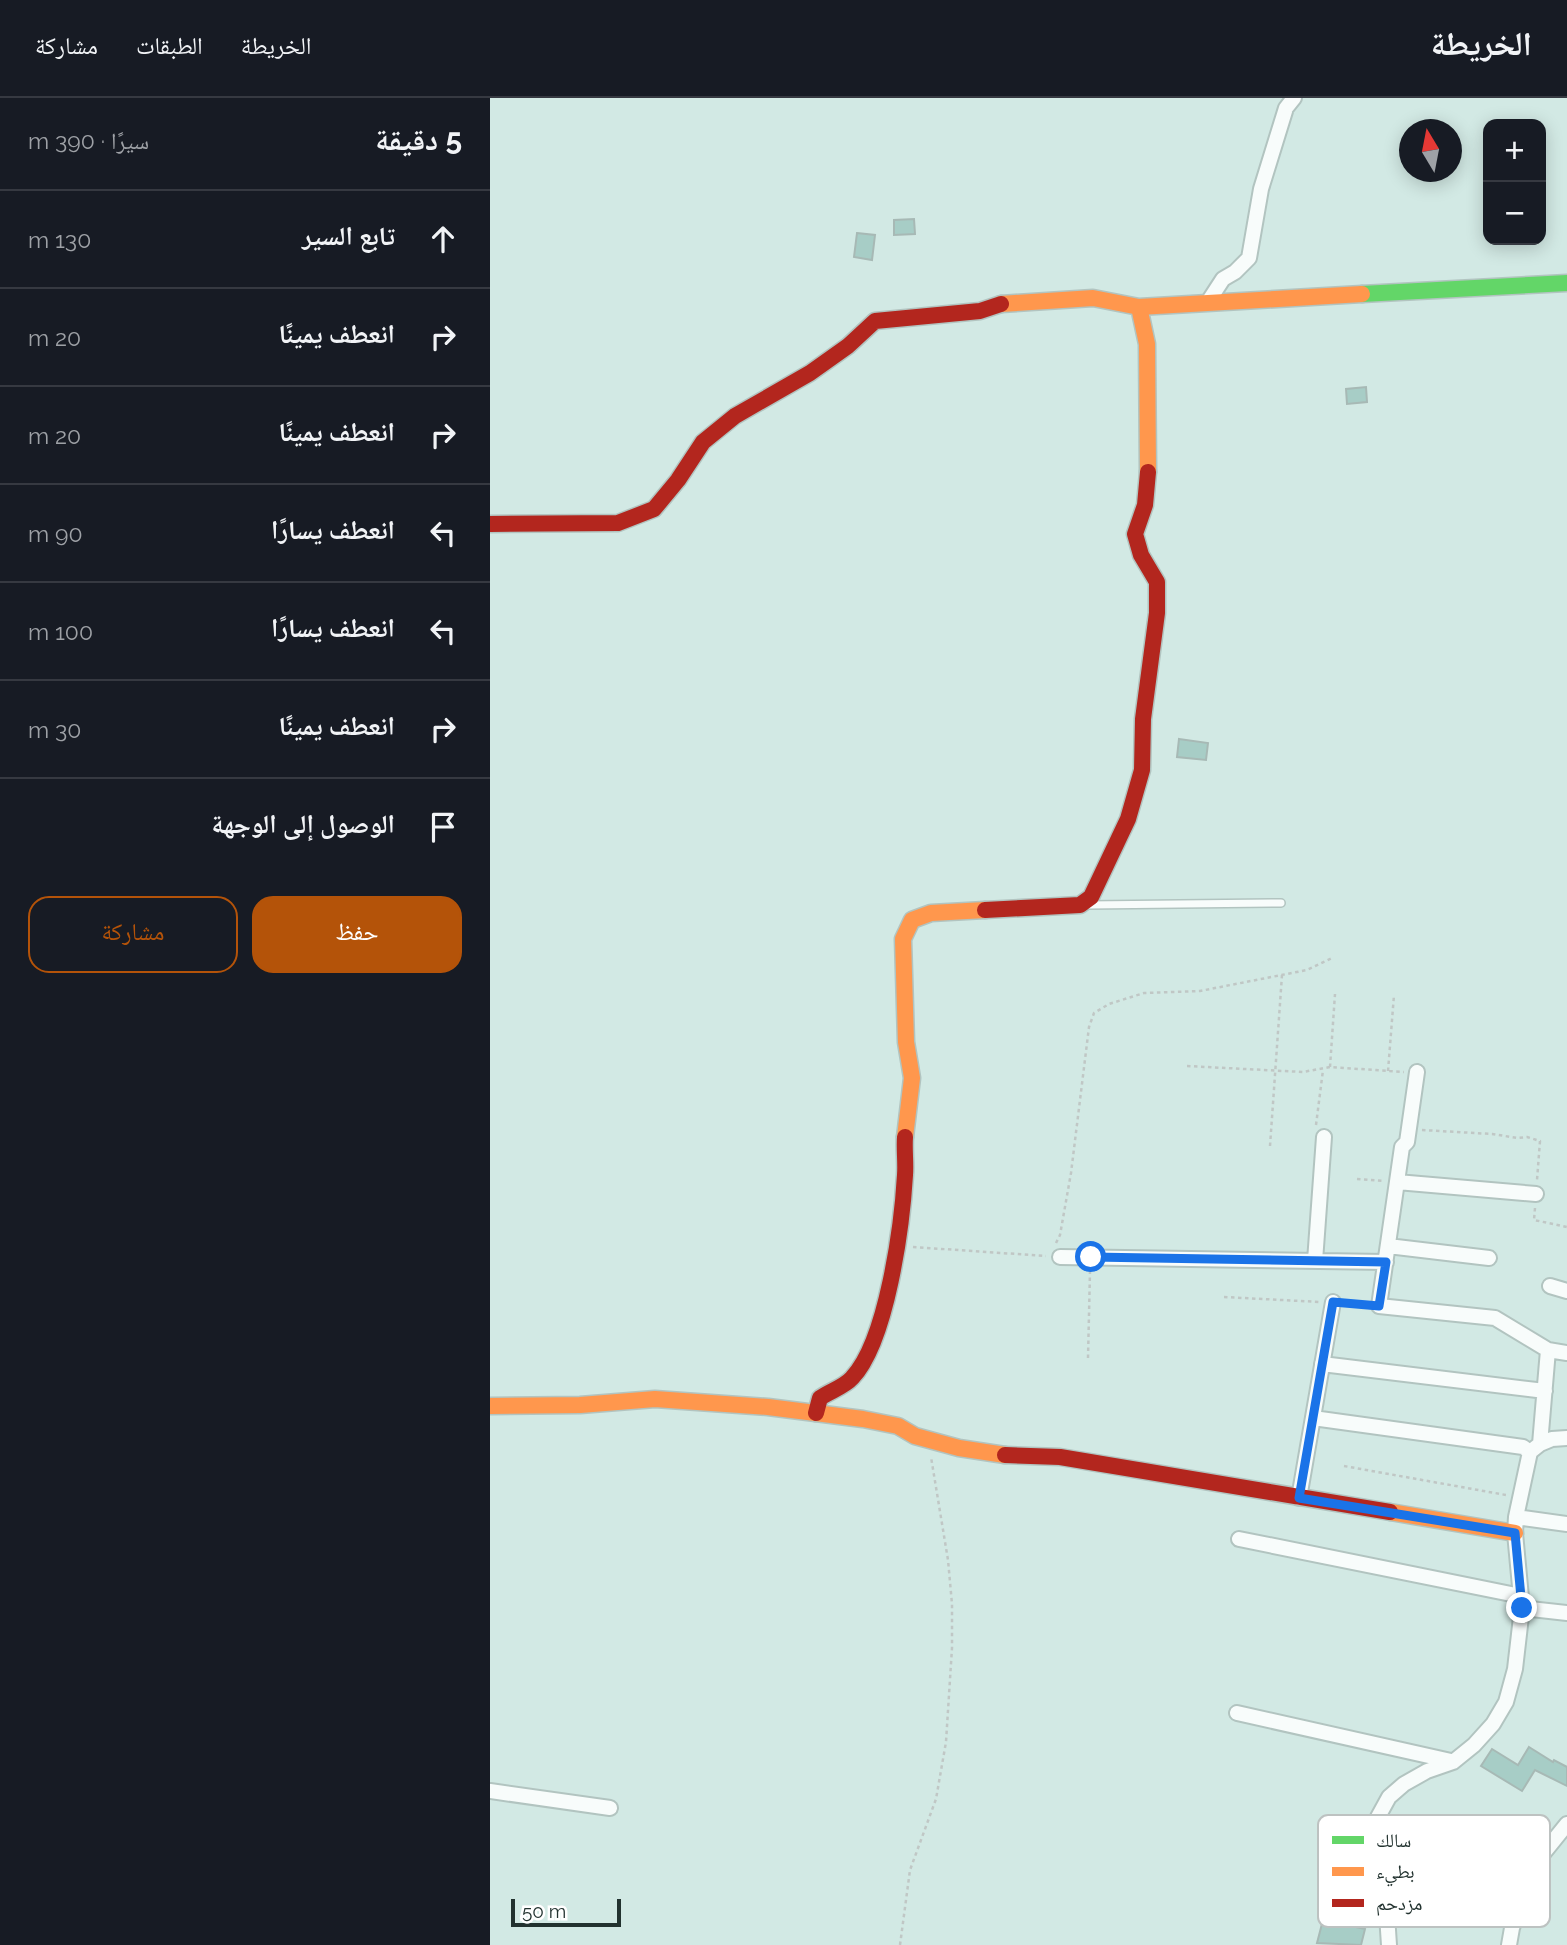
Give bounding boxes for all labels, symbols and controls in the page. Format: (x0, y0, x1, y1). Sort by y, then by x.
text: الخريطة (1431, 24, 1532, 63)
text: مشاركة (35, 31, 98, 60)
text: الطبقات (136, 31, 203, 60)
text: الخريطة (241, 31, 311, 60)
north arrow (1399, 119, 1462, 182)
map controls (1483, 119, 1546, 245)
button: + (1483, 119, 1546, 182)
text: 5 دقيقة (375, 122, 462, 157)
text: سيرًا · 390 m (28, 127, 149, 154)
button: − (1483, 182, 1546, 245)
icon: ahead (424, 220, 462, 258)
text: تابع السير (302, 221, 395, 251)
text: 130 m (28, 226, 91, 253)
icon: right (424, 318, 462, 356)
text: انعطف يمينًا (278, 319, 395, 349)
text: 20 m (28, 324, 81, 351)
icon: right (424, 416, 462, 454)
text: انعطف يمينًا (278, 417, 395, 447)
text: 20 m (28, 422, 81, 449)
icon: left (424, 514, 462, 552)
text: انعطف يسارًا (271, 515, 395, 545)
text: 90 m (28, 520, 83, 547)
icon: left (424, 612, 462, 650)
text: انعطف يسارًا (271, 613, 395, 643)
text: 100 m (28, 618, 93, 645)
icon: right (424, 710, 462, 748)
text: انعطف يمينًا (278, 711, 395, 741)
text: 30 m (28, 716, 81, 743)
icon: arrive (424, 808, 462, 846)
text: الوصول إلى الوجهة (212, 809, 395, 839)
button: مشاركة (28, 896, 238, 973)
button: حفظ (252, 896, 462, 973)
route start (1075, 1241, 1106, 1272)
route end (1506, 1592, 1537, 1623)
legend (1318, 1815, 1550, 1927)
text: سالك (1376, 1829, 1411, 1851)
text: بطيء (1376, 1860, 1415, 1887)
text: مزدحم (1376, 1892, 1422, 1916)
scale bar (511, 1896, 621, 1928)
text: 50 m (522, 1900, 566, 1922)

